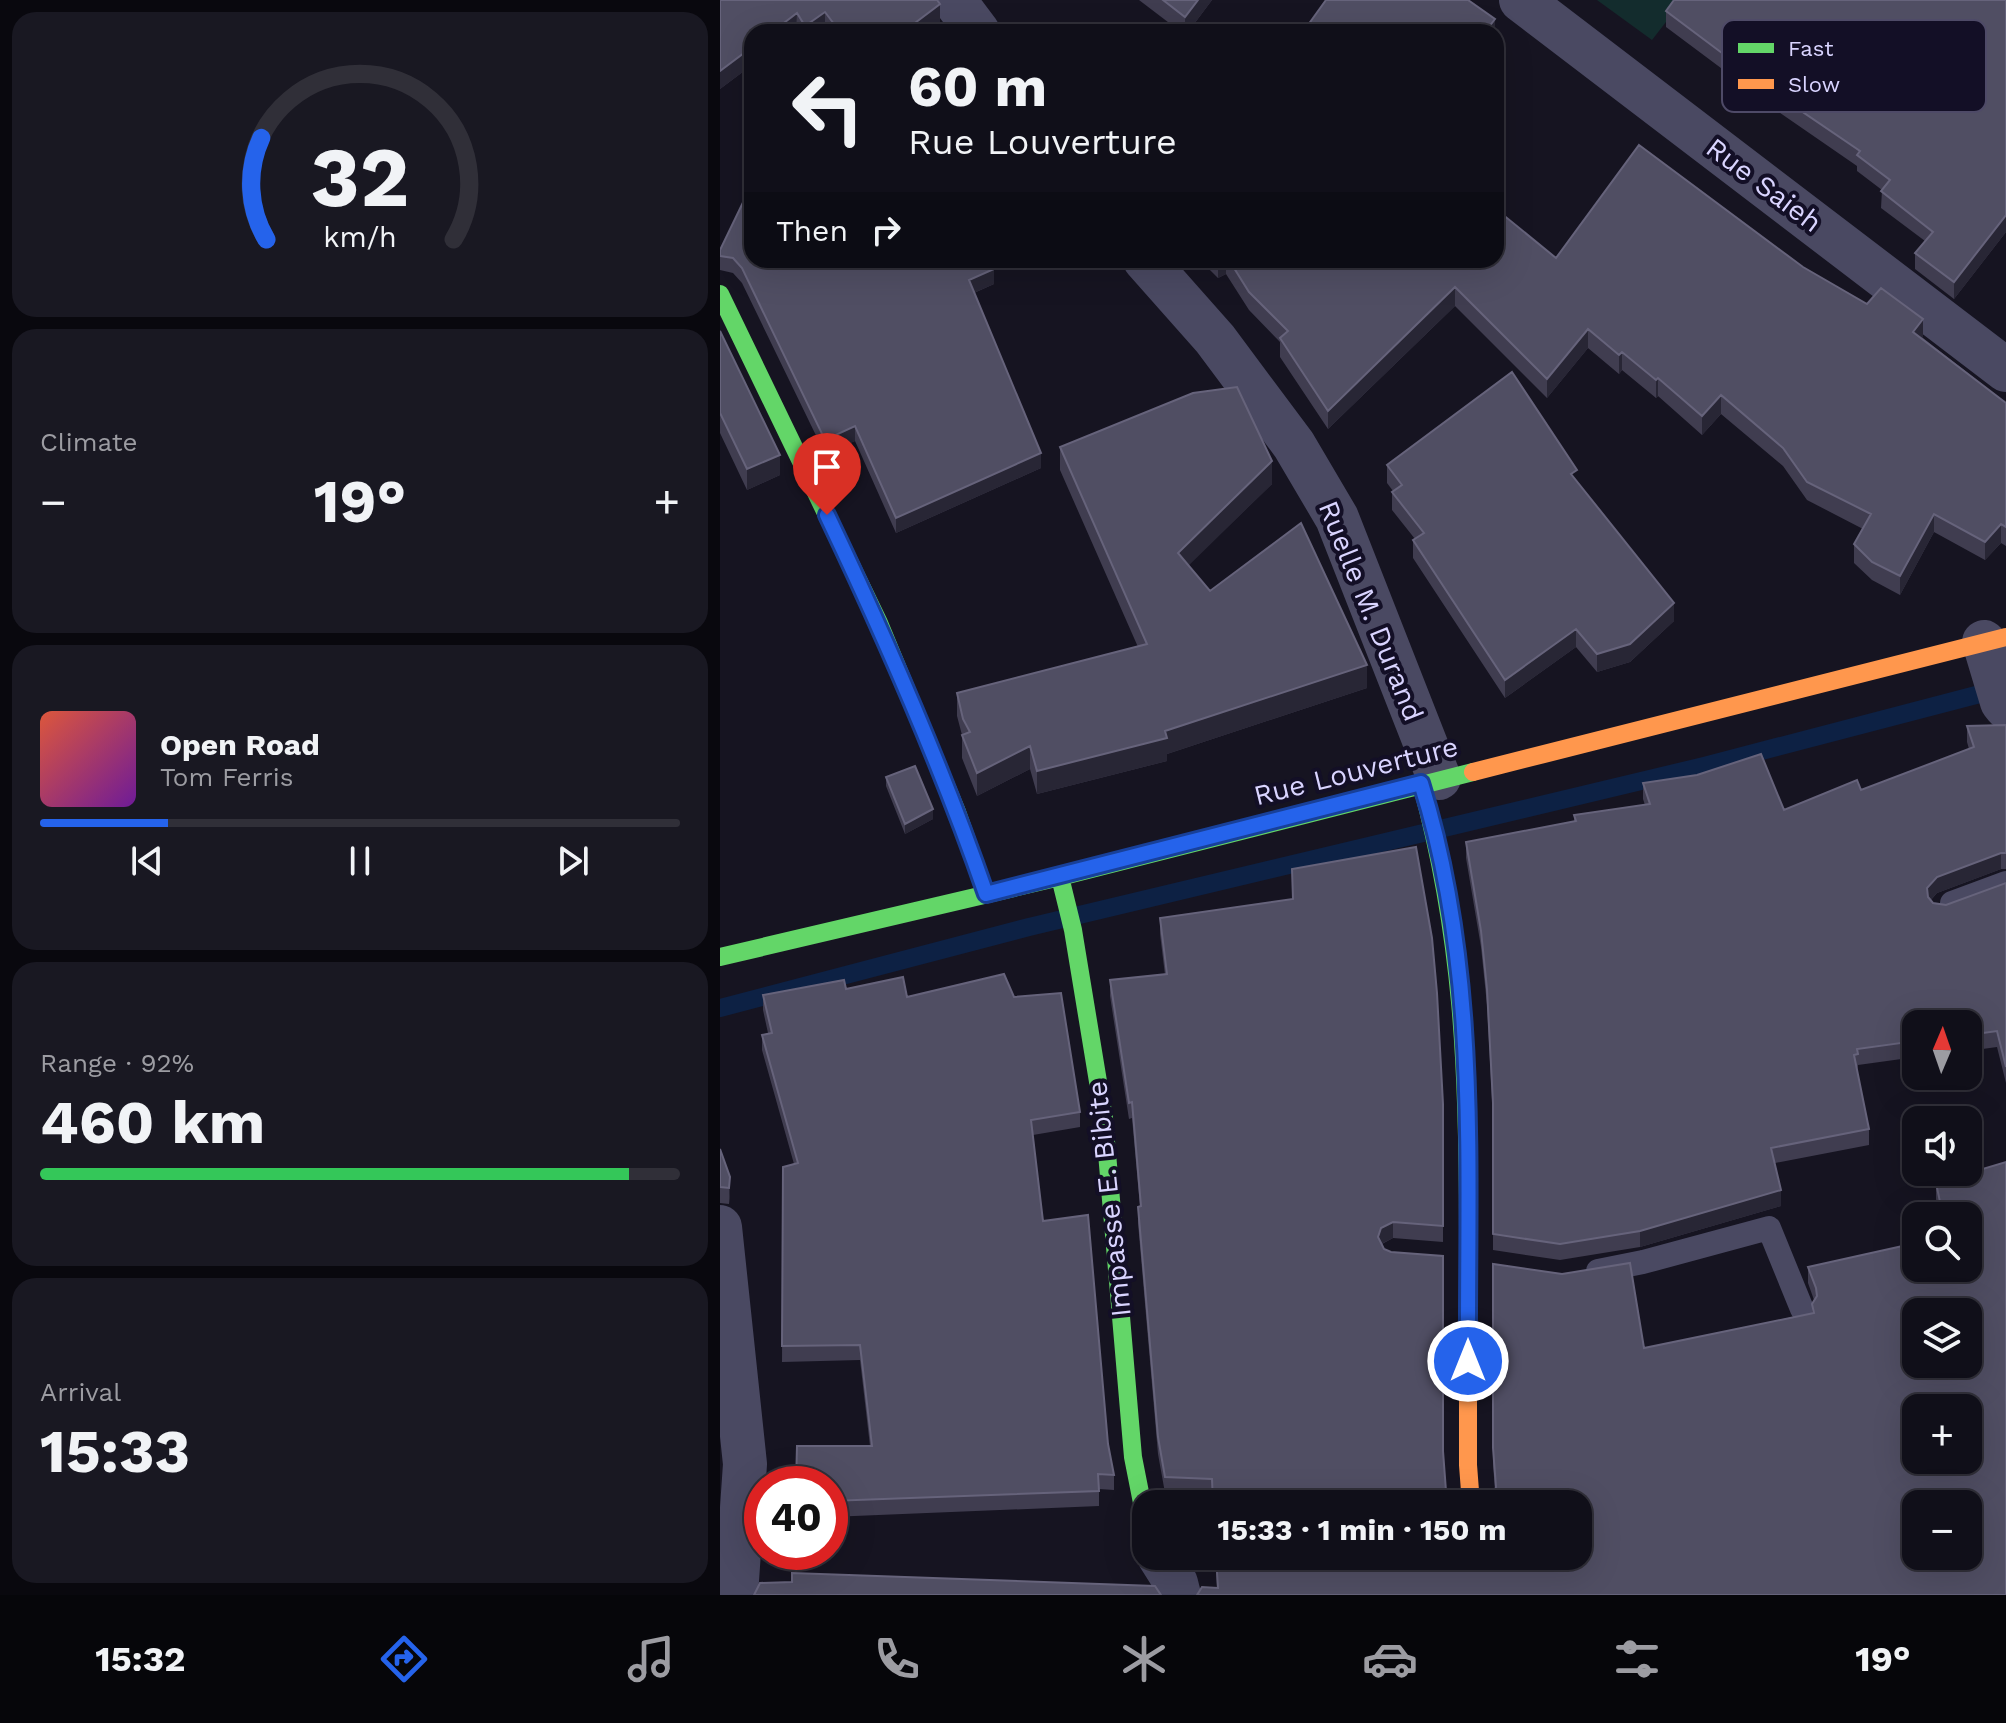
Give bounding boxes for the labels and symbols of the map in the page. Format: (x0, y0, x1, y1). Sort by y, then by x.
legend (1722, 20, 1986, 112)
text: Fast (1788, 36, 1834, 61)
text: Slow (1788, 72, 1840, 97)
street label: Rue Saieh (1700, 131, 1828, 239)
pin (793, 433, 861, 515)
street label: Ruelle M. Durand (1312, 496, 1430, 726)
street label: Rue Louverture (1251, 730, 1461, 812)
north arrow (1902, 1010, 1982, 1090)
street label: Impasse E. Bibite (1080, 1079, 1138, 1319)
position arrow (1426, 1319, 1510, 1403)
speed limit sign: 40 (744, 1466, 848, 1570)

